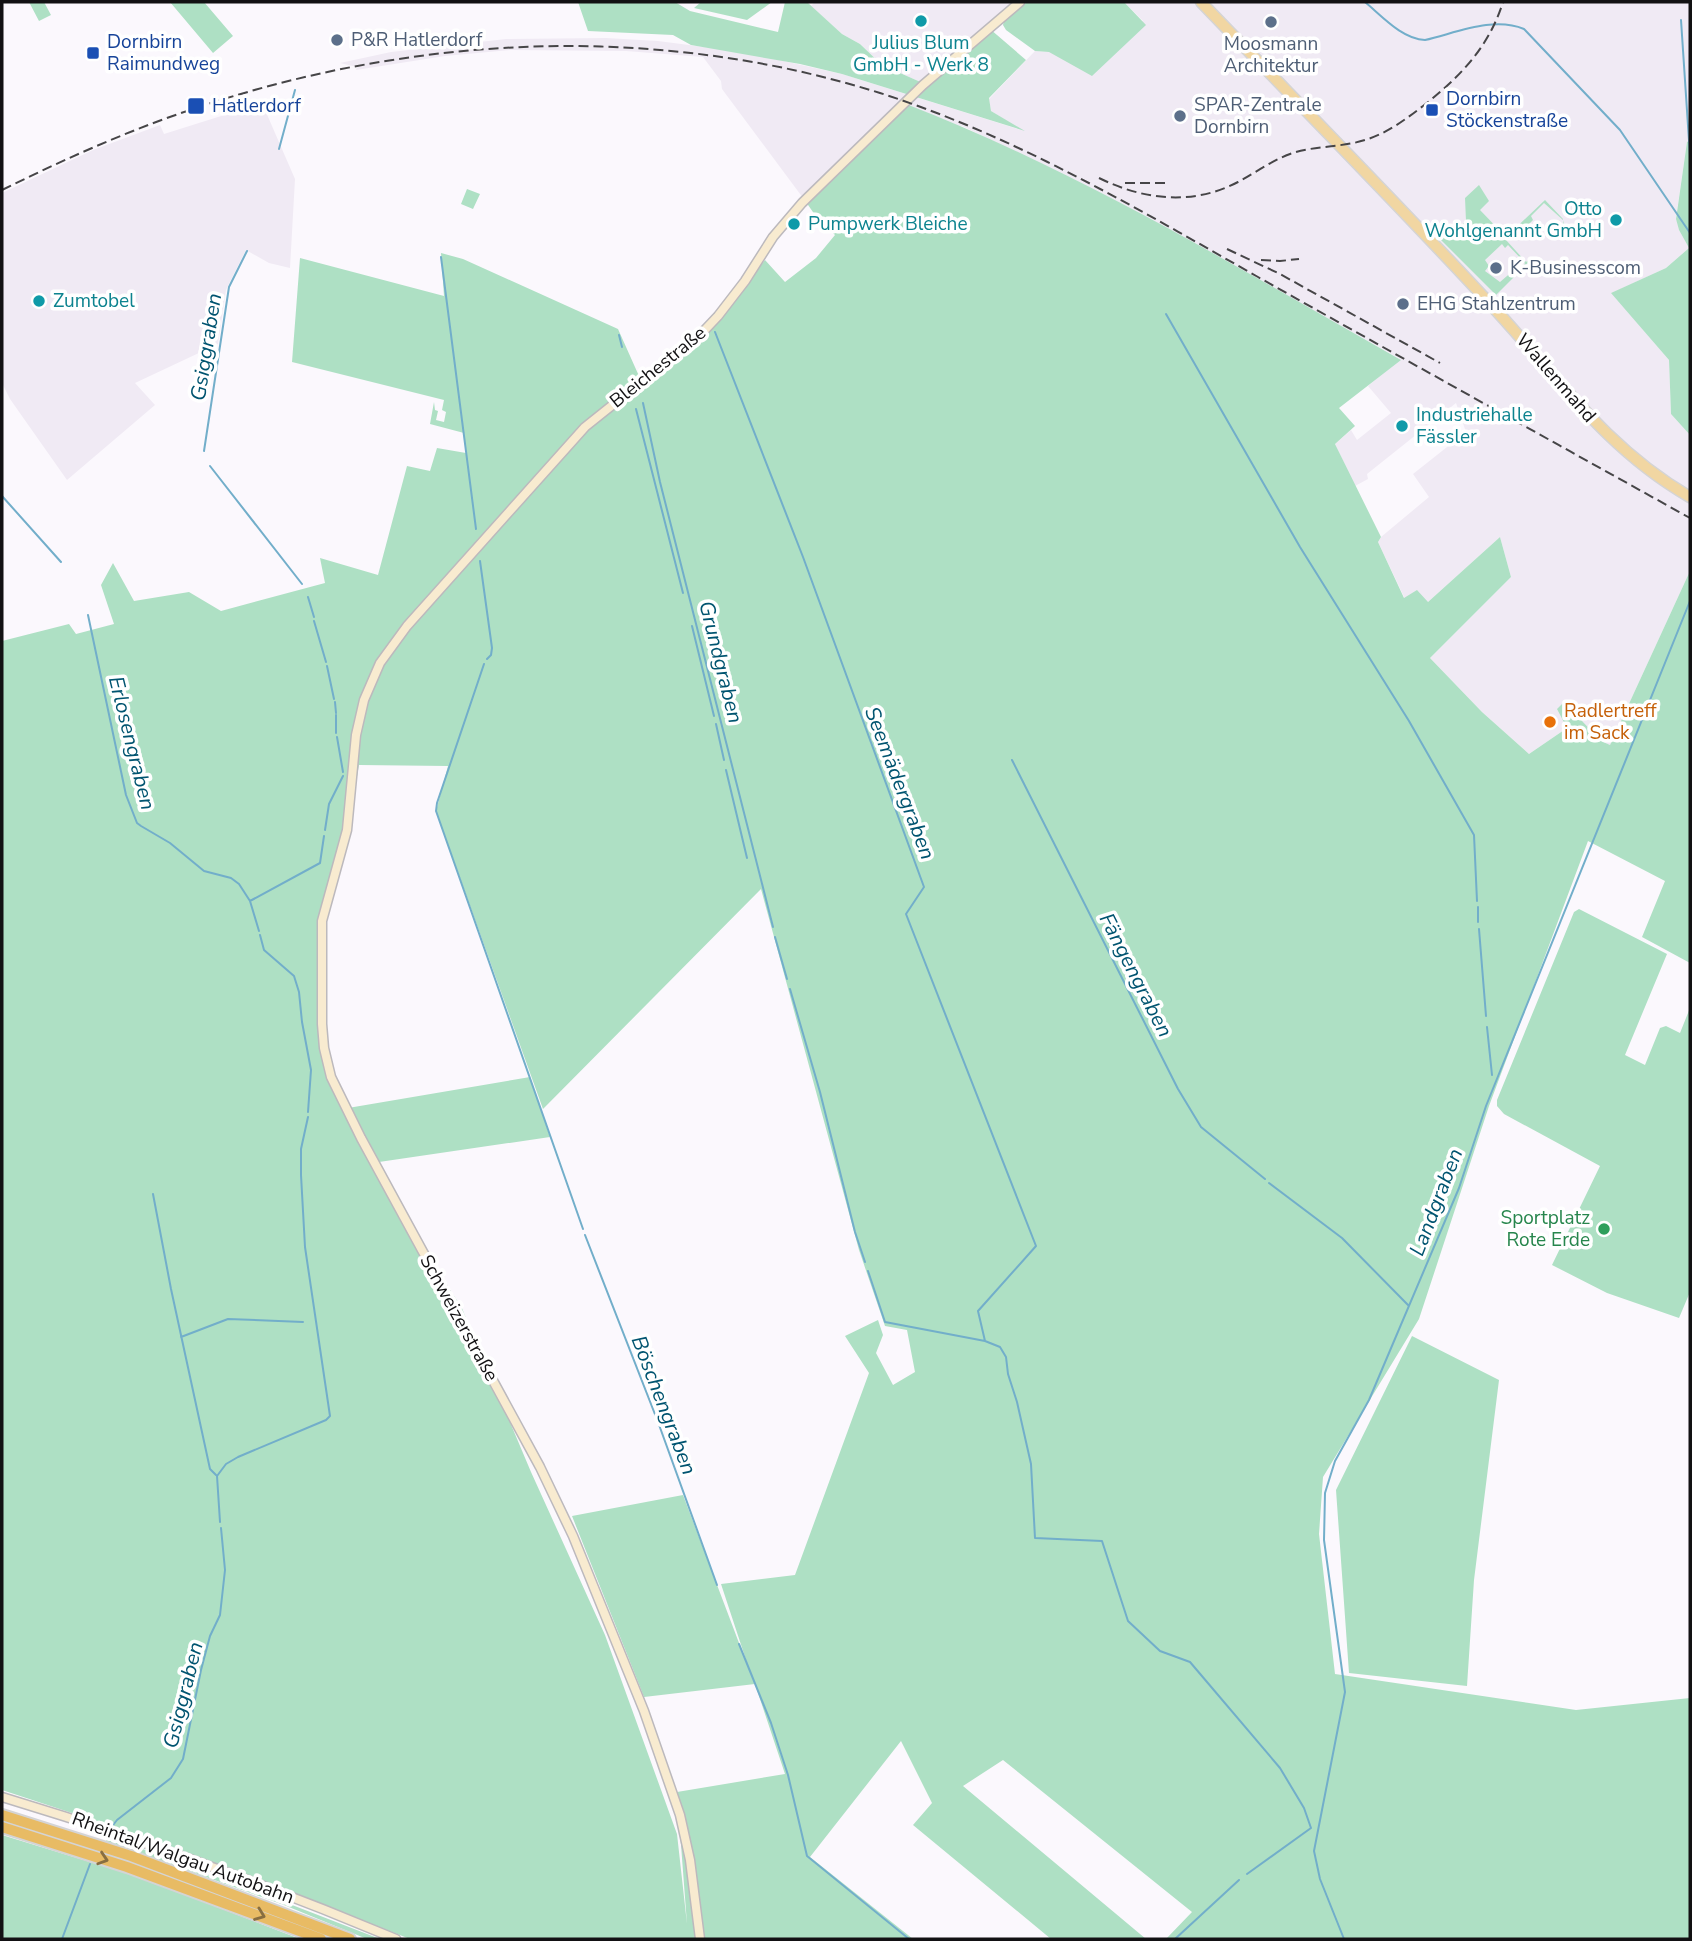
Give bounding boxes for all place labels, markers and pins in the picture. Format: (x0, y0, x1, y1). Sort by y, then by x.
marker: Julius Blum GmbH - Werk 8 (913, 13, 929, 29)
marker: Moosmann Architektur (1263, 14, 1279, 30)
place label: P&R Hatlerdorf (351, 27, 483, 53)
place label: Dornbirn Raimundweg (107, 29, 220, 77)
place label: Julius Blum GmbH - Werk 8 (853, 30, 989, 78)
place label: Moosmann Architektur (1224, 31, 1318, 79)
marker: P&R Hatlerdorf (329, 32, 345, 48)
marker: Dornbirn Raimundweg (85, 45, 101, 61)
place label: Dornbirn Stöckenstraße (1446, 86, 1568, 134)
place label: SPAR-Zentrale Dornbirn (1194, 92, 1322, 140)
place label: Hatlerdorf (212, 93, 301, 119)
marker: Hatlerdorf (186, 96, 206, 116)
marker: Dornbirn Stöckenstraße (1424, 102, 1440, 118)
marker: SPAR-Zentrale Dornbirn (1172, 108, 1188, 124)
place label: Otto Wohlgenannt GmbH (1424, 196, 1602, 244)
place label: Pumpwerk Bleiche (808, 211, 968, 237)
marker: Otto Wohlgenannt GmbH (1608, 212, 1624, 228)
marker: Pumpwerk Bleiche (786, 216, 802, 232)
place label: K-Businesscom (1510, 255, 1641, 281)
marker: K-Businesscom (1488, 260, 1504, 276)
place label: Zumtobel (53, 288, 135, 314)
place label: EHG Stahlzentrum (1417, 291, 1576, 317)
marker: Zumtobel (31, 293, 47, 309)
marker: EHG Stahlzentrum (1395, 296, 1411, 312)
place label: Industriehalle Fässler (1416, 402, 1533, 450)
marker: Industriehalle Fässler (1394, 418, 1410, 434)
place label: Radlertreff im Sack (1564, 698, 1657, 746)
marker: Radlertreff im Sack (1542, 714, 1558, 730)
place label: Sportplatz Rote Erde (1500, 1205, 1590, 1253)
marker: Sportplatz Rote Erde (1596, 1221, 1612, 1237)

